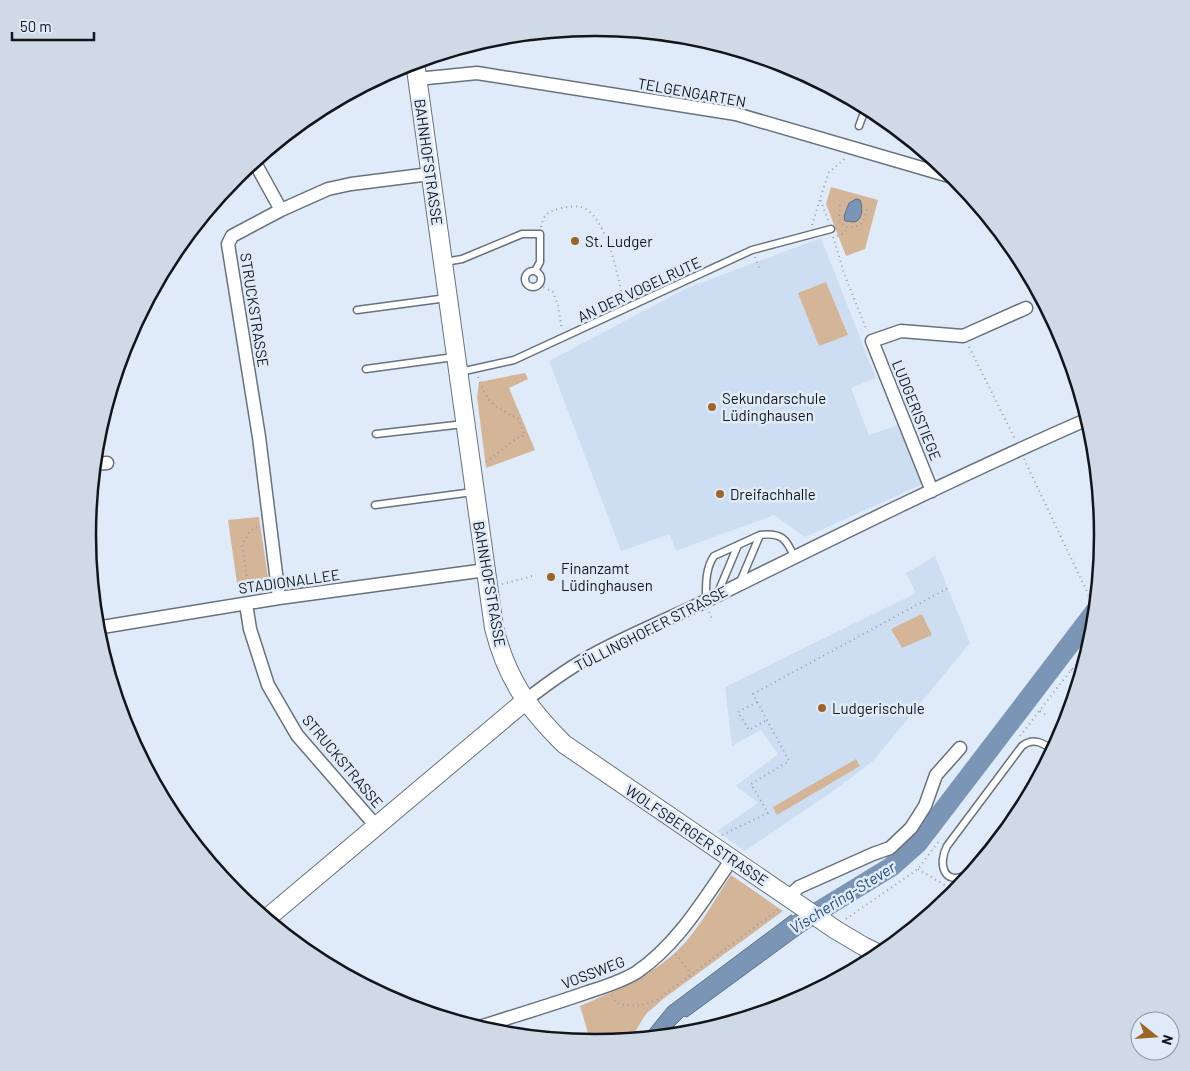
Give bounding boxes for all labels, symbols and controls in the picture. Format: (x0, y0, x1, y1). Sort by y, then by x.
scale bar (12, 10, 95, 42)
text: 50 m (20, 17, 52, 35)
street label: TELGENGARTEN (636, 74, 748, 110)
street label: BAHNHOFSTRASSE (411, 98, 447, 226)
place label: St. Ludger (585, 232, 653, 250)
marker: St. Ludger (569, 235, 581, 247)
street label: STRUCKSTRASSE (237, 251, 273, 369)
street label: AN DER VOGELRUTE (575, 253, 703, 325)
street label: LUDGERISTIEGE (889, 357, 945, 463)
place label: Sekundarschule Lüdinghausen (722, 389, 826, 424)
marker: Sekundarschule Lüdinghausen (706, 401, 718, 413)
place label: Dreifachhalle (730, 485, 816, 503)
marker: Dreifachhalle (714, 488, 726, 500)
street label: BAHNHOFSTRASSE (470, 520, 510, 648)
place label: Finanzamt Lüdinghausen (561, 559, 653, 594)
street label: STADIONALLEE (237, 565, 341, 597)
marker: Finanzamt Lüdinghausen (545, 571, 557, 583)
street label: TÜLLINGHOFER STRASSE (571, 582, 731, 674)
place label: Ludgerischule (832, 699, 925, 717)
marker: Ludgerischule (816, 702, 828, 714)
street label: STRUCKSTRASSE (299, 711, 387, 811)
street label: WOLFSBERGER STRASSE (622, 781, 772, 889)
water label: Vischering-Stever (786, 856, 900, 937)
street label: VOSSWEG (559, 952, 627, 992)
north arrow (1130, 1011, 1180, 1061)
text: N (1158, 1033, 1177, 1047)

